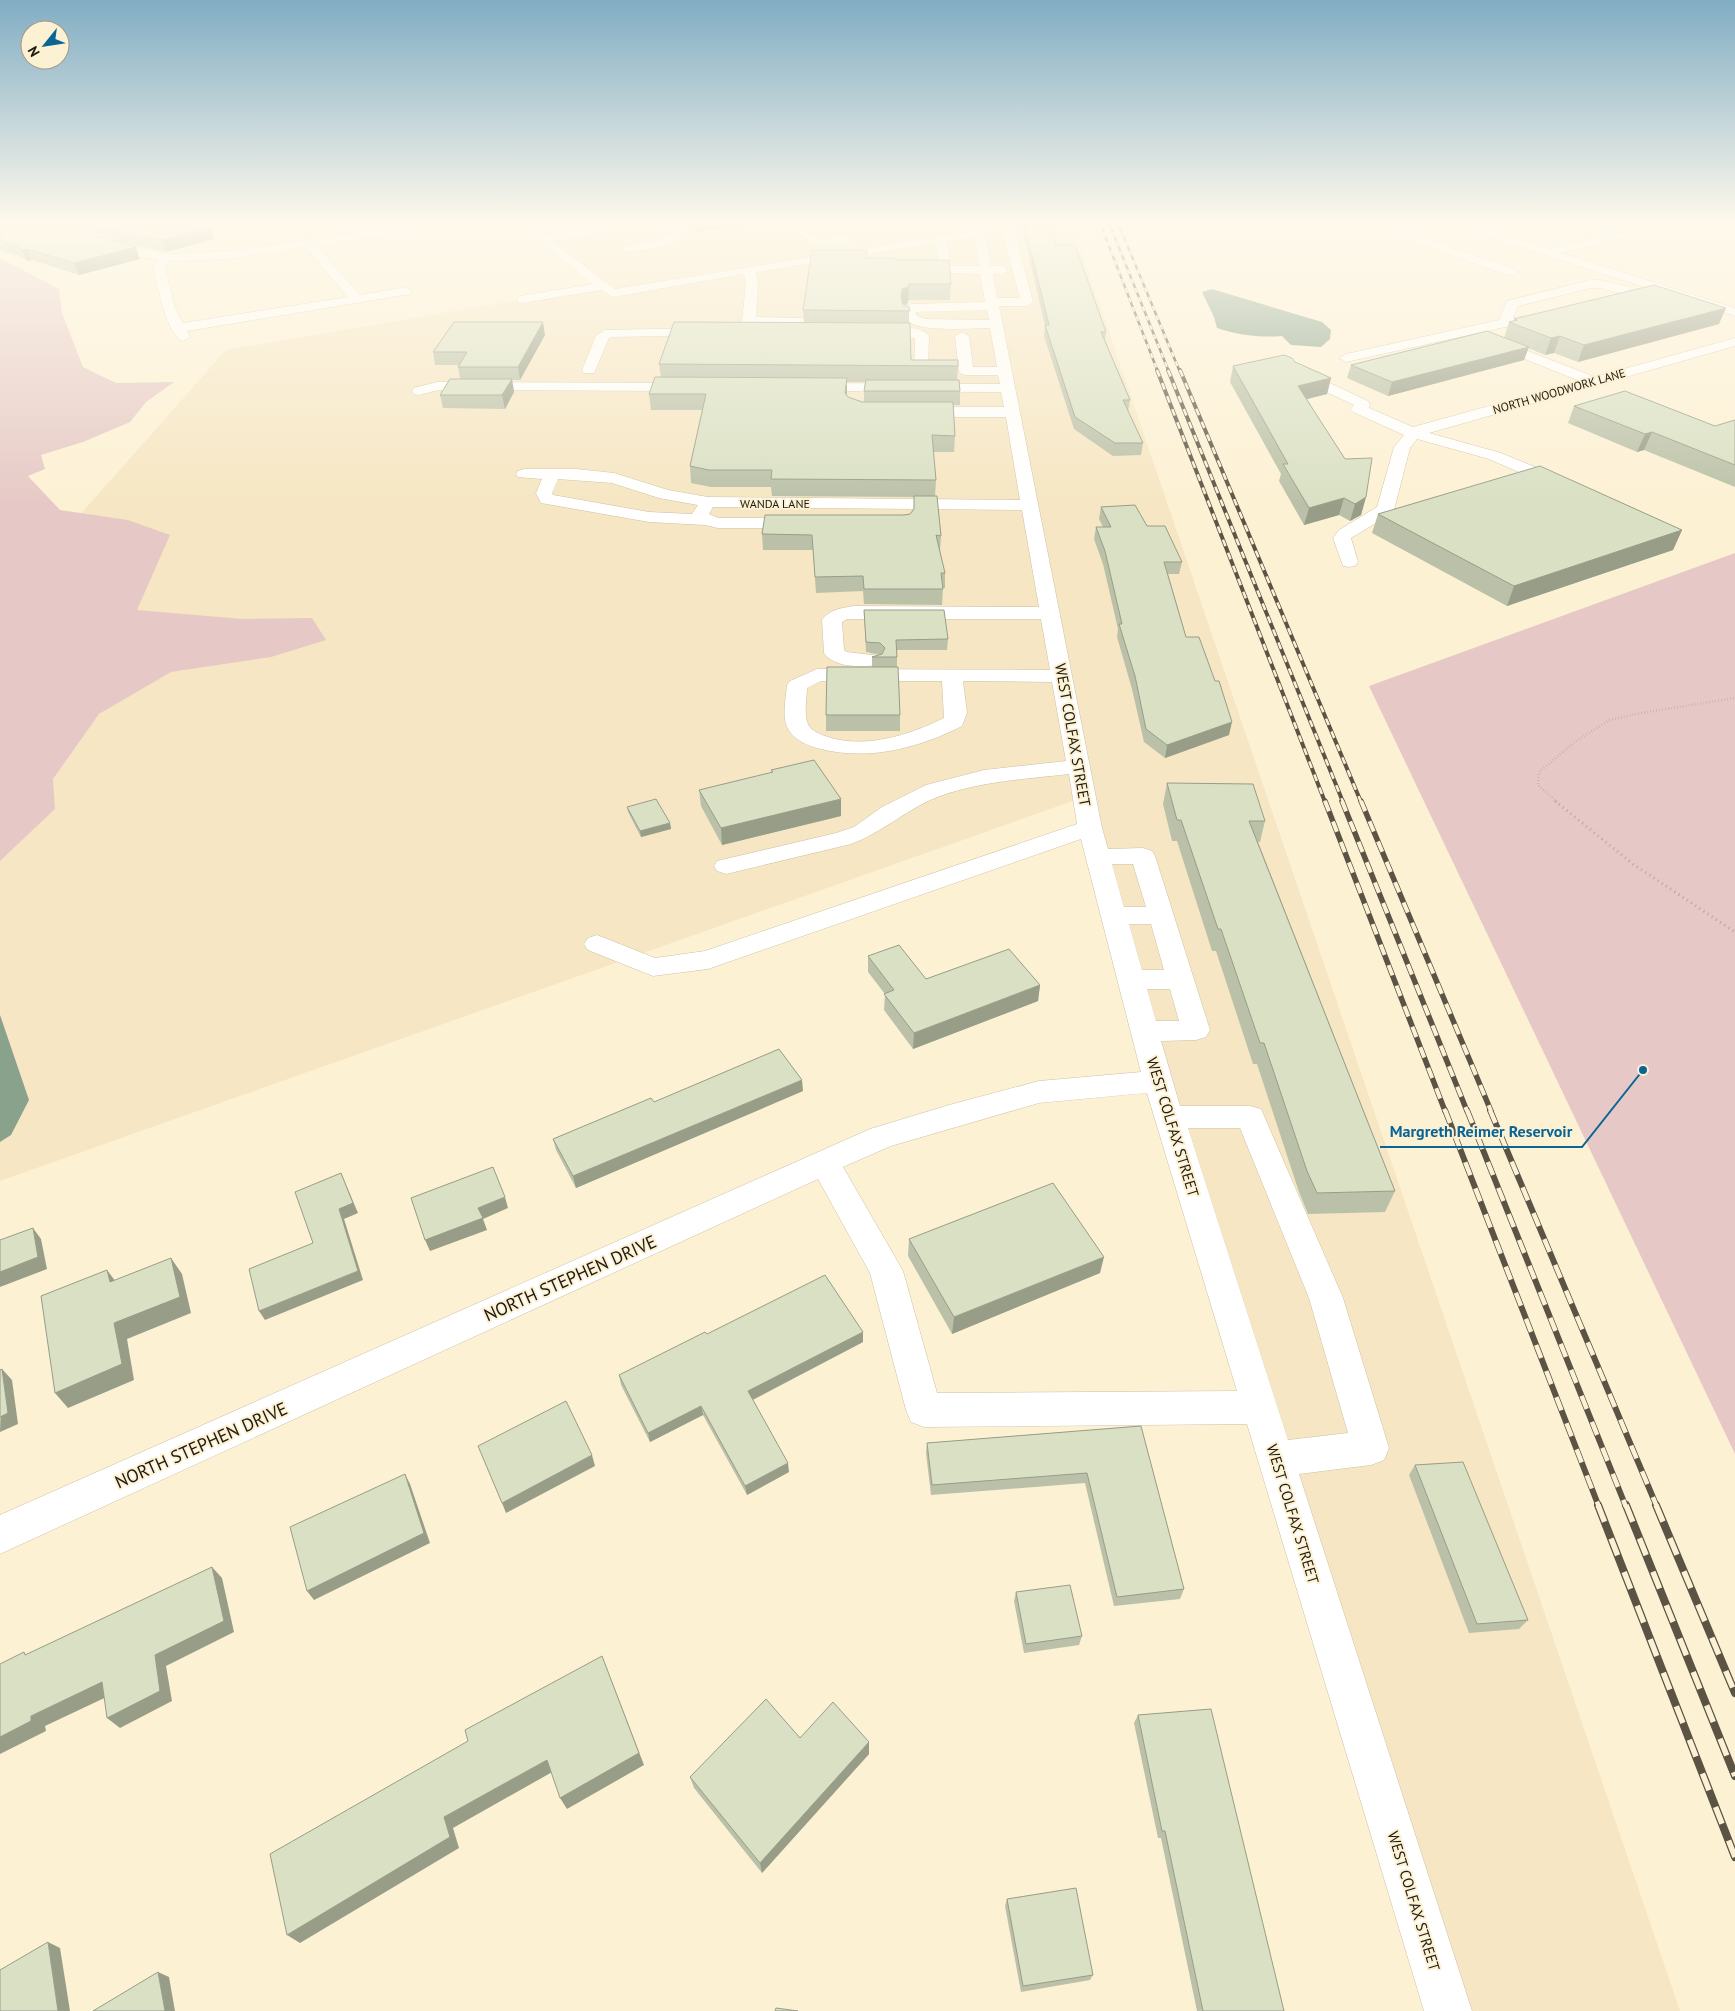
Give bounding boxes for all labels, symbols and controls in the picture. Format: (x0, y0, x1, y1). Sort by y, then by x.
north arrow (20, 20, 70, 70)
text: N (24, 43, 44, 60)
street label: NORTH WOODWORK LANE (1491, 365, 1627, 417)
street label: WANDA LANE (740, 496, 810, 511)
street label: WEST COLFAX STREET (1051, 662, 1095, 809)
street label: WEST COLFAX STREET (1143, 1055, 1203, 1200)
callout: Margreth Reimer Reservoir (1380, 1116, 1582, 1147)
text: Margreth Reimer Reservoir (1390, 1121, 1573, 1141)
street label: NORTH STEPHEN DRIVE (480, 1230, 660, 1326)
street label: NORTH STEPHEN DRIVE (111, 1397, 291, 1493)
street label: WEST COLFAX STREET (1263, 1442, 1323, 1587)
street label: WEST COLFAX STREET (1384, 1829, 1444, 1974)

